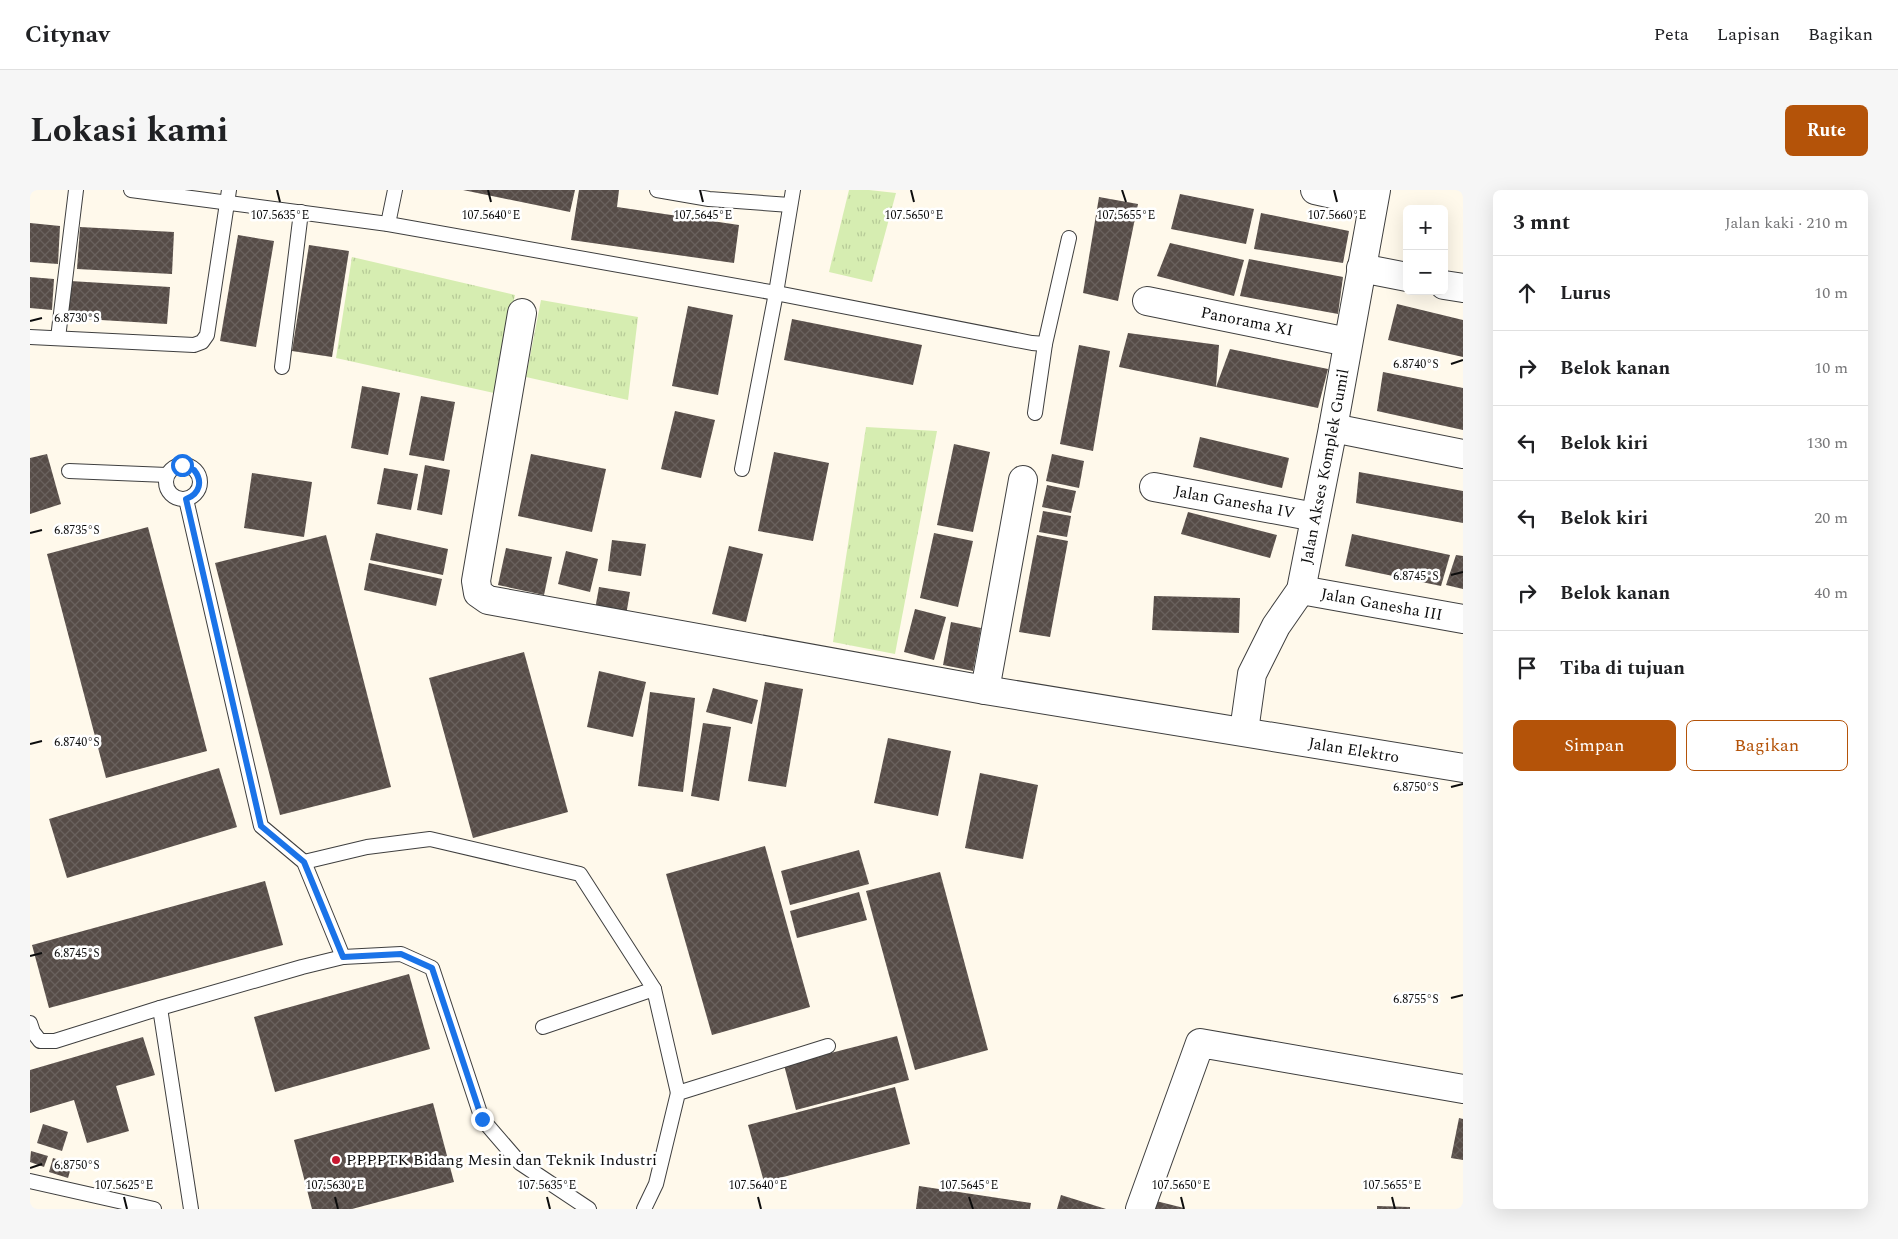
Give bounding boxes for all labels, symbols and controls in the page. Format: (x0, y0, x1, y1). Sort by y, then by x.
text: Citynav (25, 17, 110, 53)
text: Peta (1654, 21, 1689, 48)
text: Lapisan (1717, 21, 1780, 48)
text: Bagikan (1808, 21, 1873, 48)
text: Lokasi kami (30, 104, 229, 157)
button: Rute (1785, 105, 1868, 156)
map controls (1403, 205, 1448, 295)
button: + (1403, 205, 1448, 250)
text: 107.5635°E (251, 206, 309, 225)
text: 107.5640°E (462, 206, 520, 225)
text: 107.5645°E (674, 206, 732, 225)
text: 107.5650°E (885, 206, 943, 225)
text: 107.5655°E (1097, 206, 1155, 225)
text: 107.5660°E (1308, 206, 1366, 225)
text: 3 mnt (1513, 207, 1570, 239)
text: Jalan kaki · 210 m (1725, 211, 1848, 235)
button: − (1403, 250, 1448, 295)
icon: ahead (1513, 279, 1541, 307)
text: Lurus (1560, 279, 1611, 308)
text: 10 m (1814, 281, 1848, 305)
street label: Panorama XI (1199, 300, 1295, 343)
text: 6.8730°S (54, 309, 100, 328)
icon: right (1513, 354, 1541, 382)
text: Belok kanan (1560, 354, 1670, 383)
text: 6.8740°S (1393, 355, 1439, 374)
text: 10 m (1814, 356, 1848, 380)
street label: Jalan Akses Komplek Gumil (1294, 367, 1355, 566)
icon: left (1513, 429, 1541, 457)
text: Belok kiri (1560, 429, 1648, 458)
text: 130 m (1806, 431, 1848, 455)
route start (171, 454, 194, 477)
street label: Jalan Ganesha IV (1172, 479, 1297, 525)
icon: left (1513, 504, 1541, 532)
text: Belok kiri (1560, 504, 1648, 533)
text: 20 m (1814, 506, 1848, 530)
text: 6.8735°S (54, 521, 100, 540)
text: 6.8745°S (1393, 567, 1439, 586)
icon: right (1513, 579, 1541, 607)
text: Belok kanan (1560, 579, 1670, 608)
text: 40 m (1814, 581, 1848, 605)
street label: Jalan Ganesha III (1319, 582, 1445, 627)
icon: arrive (1513, 654, 1541, 682)
text: Tiba di tujuan (1560, 654, 1685, 683)
button: Simpan (1513, 720, 1676, 771)
button: Bagikan (1686, 720, 1848, 771)
street label: Jalan Elektro (1307, 731, 1401, 769)
text: 6.8740°S (54, 733, 100, 752)
text: 6.8750°S (1393, 778, 1439, 797)
text: 6.8745°S (54, 944, 100, 963)
text: 6.8755°S (1393, 990, 1439, 1009)
route end (471, 1108, 494, 1131)
place label: PPPPTK Bidang Mesin dan Teknik Industri (346, 1148, 657, 1172)
marker: PPPPTK Bidang Mesin dan Teknik Industri (330, 1154, 342, 1166)
text: 6.8750°S (54, 1156, 100, 1175)
text: 107.5625°E (95, 1176, 153, 1195)
text: 107.5630°E (306, 1176, 364, 1195)
text: 107.5635°E (518, 1176, 576, 1195)
text: 107.5640°E (729, 1176, 787, 1195)
text: 107.5645°E (940, 1176, 998, 1195)
text: 107.5650°E (1152, 1176, 1210, 1195)
text: 107.5655°E (1363, 1176, 1421, 1195)

